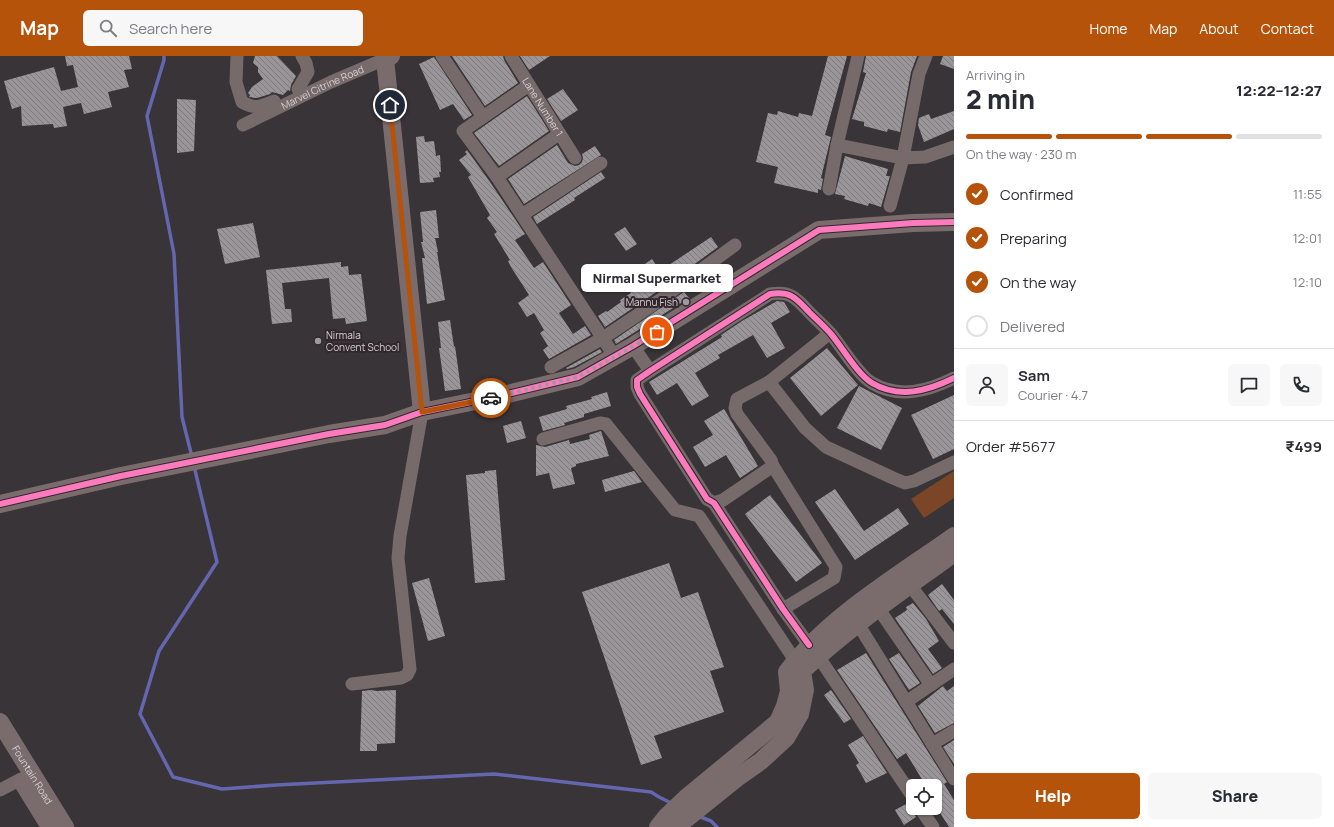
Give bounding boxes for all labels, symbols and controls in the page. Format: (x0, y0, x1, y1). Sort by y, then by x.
search box (83, 10, 363, 46)
text: Map (20, 15, 59, 41)
icon: search (97, 17, 119, 39)
text: Search here (129, 18, 212, 39)
text: Home (1090, 19, 1127, 38)
text: Map (1149, 19, 1177, 38)
text: About (1199, 19, 1239, 38)
text: Contact (1261, 19, 1314, 38)
street label: Marvel Citrine Road (279, 62, 366, 112)
text: Arriving in (966, 66, 1025, 84)
street label: Lane Number 1 (519, 75, 567, 139)
text: 12:22–12:27 (1236, 80, 1322, 101)
text: 2 min (966, 81, 1035, 117)
pin (373, 88, 407, 122)
icon: home (379, 94, 401, 116)
text: On the way · 230 m (966, 145, 1076, 163)
icon: check (966, 183, 988, 205)
text: Confirmed (1000, 184, 1073, 205)
text: 11:55 (1293, 185, 1322, 203)
icon: check (966, 227, 988, 249)
text: Preparing (1000, 228, 1067, 249)
text: 12:01 (1293, 229, 1322, 247)
callout: Nirmal Supermarket (581, 264, 733, 292)
text: Nirmal Supermarket (593, 269, 721, 287)
icon: check (966, 271, 988, 293)
text: On the way (1000, 272, 1076, 293)
text: 12:10 (1293, 273, 1322, 291)
place label: Mannu Fish (626, 295, 678, 309)
marker: Mannu Fish (681, 297, 691, 307)
pin (640, 315, 674, 349)
text: Delivered (1000, 316, 1065, 337)
icon: bag (646, 321, 668, 343)
place label: Nirmala Convent School (326, 328, 399, 354)
marker: Nirmala Convent School (313, 336, 323, 346)
button: person (966, 364, 1008, 406)
button: chat (1228, 364, 1270, 406)
button: phone (1280, 364, 1322, 406)
text: Sam (1018, 365, 1050, 386)
courier (471, 378, 511, 418)
text: Courier · 4.7 (1018, 386, 1088, 404)
icon: car (480, 387, 502, 409)
text: Order #5677 (966, 436, 1055, 457)
text: ₹499 (1285, 436, 1322, 457)
street label: Fountain Road (9, 743, 56, 807)
button: Help (966, 773, 1140, 819)
button: Share (1148, 773, 1322, 819)
map controls (906, 779, 942, 815)
button: locate (906, 779, 942, 815)

